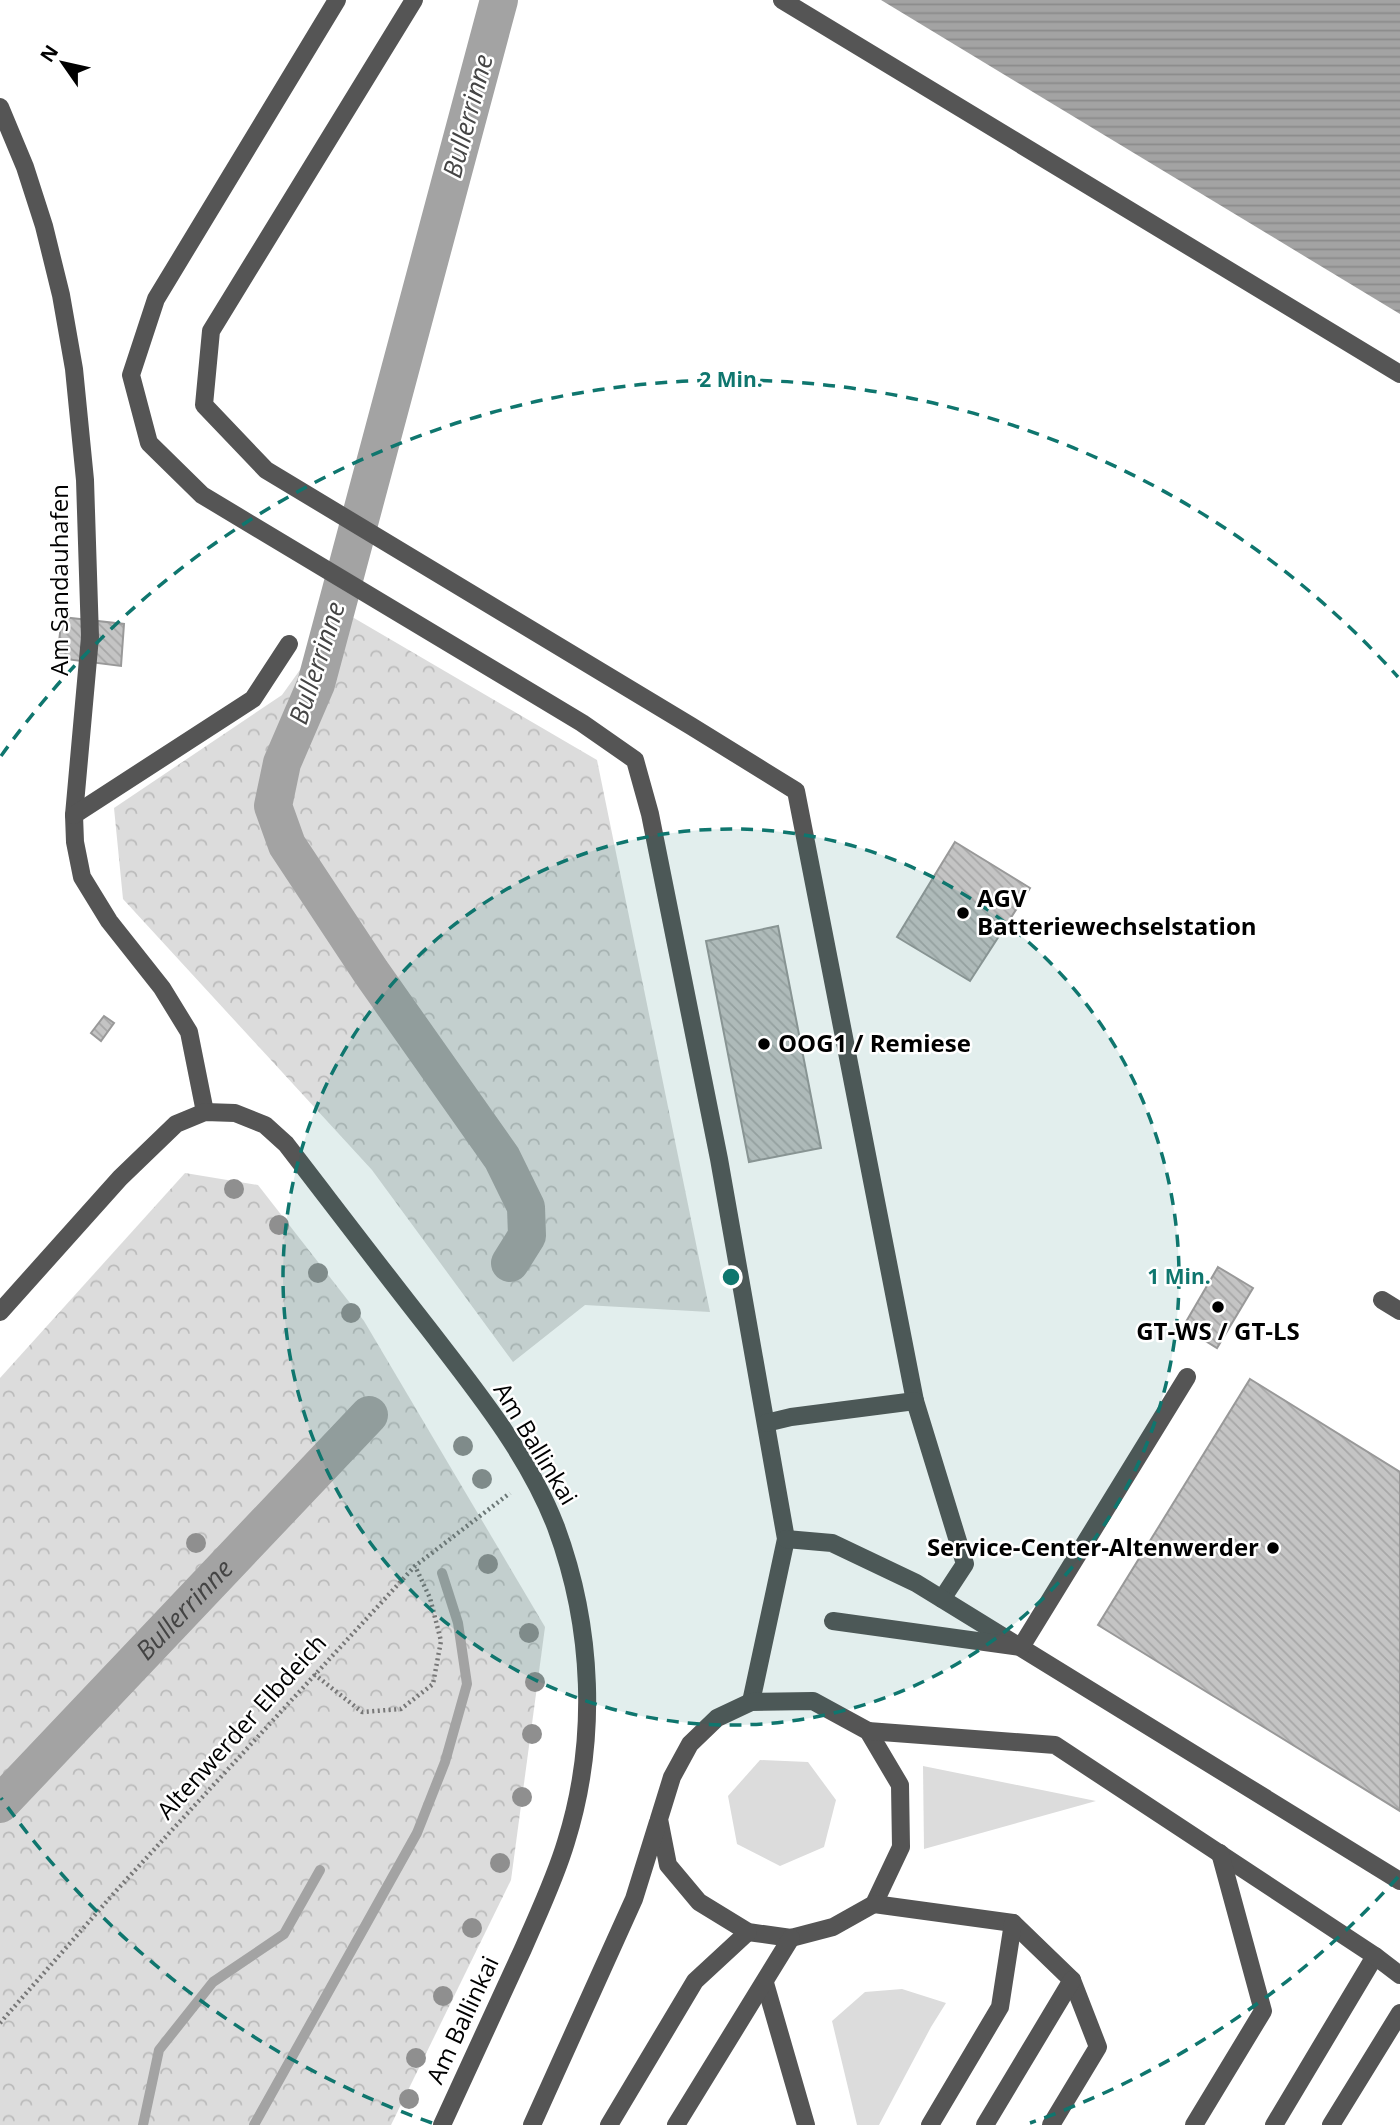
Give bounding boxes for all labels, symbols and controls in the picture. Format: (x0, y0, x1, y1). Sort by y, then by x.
north arrow (28, 28, 98, 98)
text: N (34, 40, 64, 67)
water label: Bullerrinne (433, 50, 501, 182)
text: 2 Min. (699, 365, 763, 393)
street label: Am Sandauhafen (42, 484, 75, 676)
water label: Bullerrinne (279, 597, 353, 728)
place label: AGV Batteriewechselstation (977, 881, 1257, 942)
marker: AGV Batteriewechselstation (955, 905, 971, 921)
place label: OOG1 / Remiese (778, 1026, 971, 1059)
marker: OOG1 / Remiese (756, 1036, 772, 1052)
text: 1 Min. (1147, 1262, 1211, 1290)
centre of rings (719, 1265, 743, 1289)
marker: GT-WS / GT-LS (1210, 1299, 1226, 1315)
place label: GT-WS / GT-LS (1136, 1314, 1300, 1347)
street label: Am Ballinkai (487, 1376, 586, 1511)
place label: Service-Center-Altenwerder (927, 1530, 1259, 1563)
marker: Service-Center-Altenwerder (1265, 1540, 1281, 1556)
water label: Bullerrinne (127, 1550, 240, 1667)
street label: Altenwerder Elbdeich (149, 1626, 333, 1826)
street label: Am Ballinkai (418, 1950, 506, 2089)

